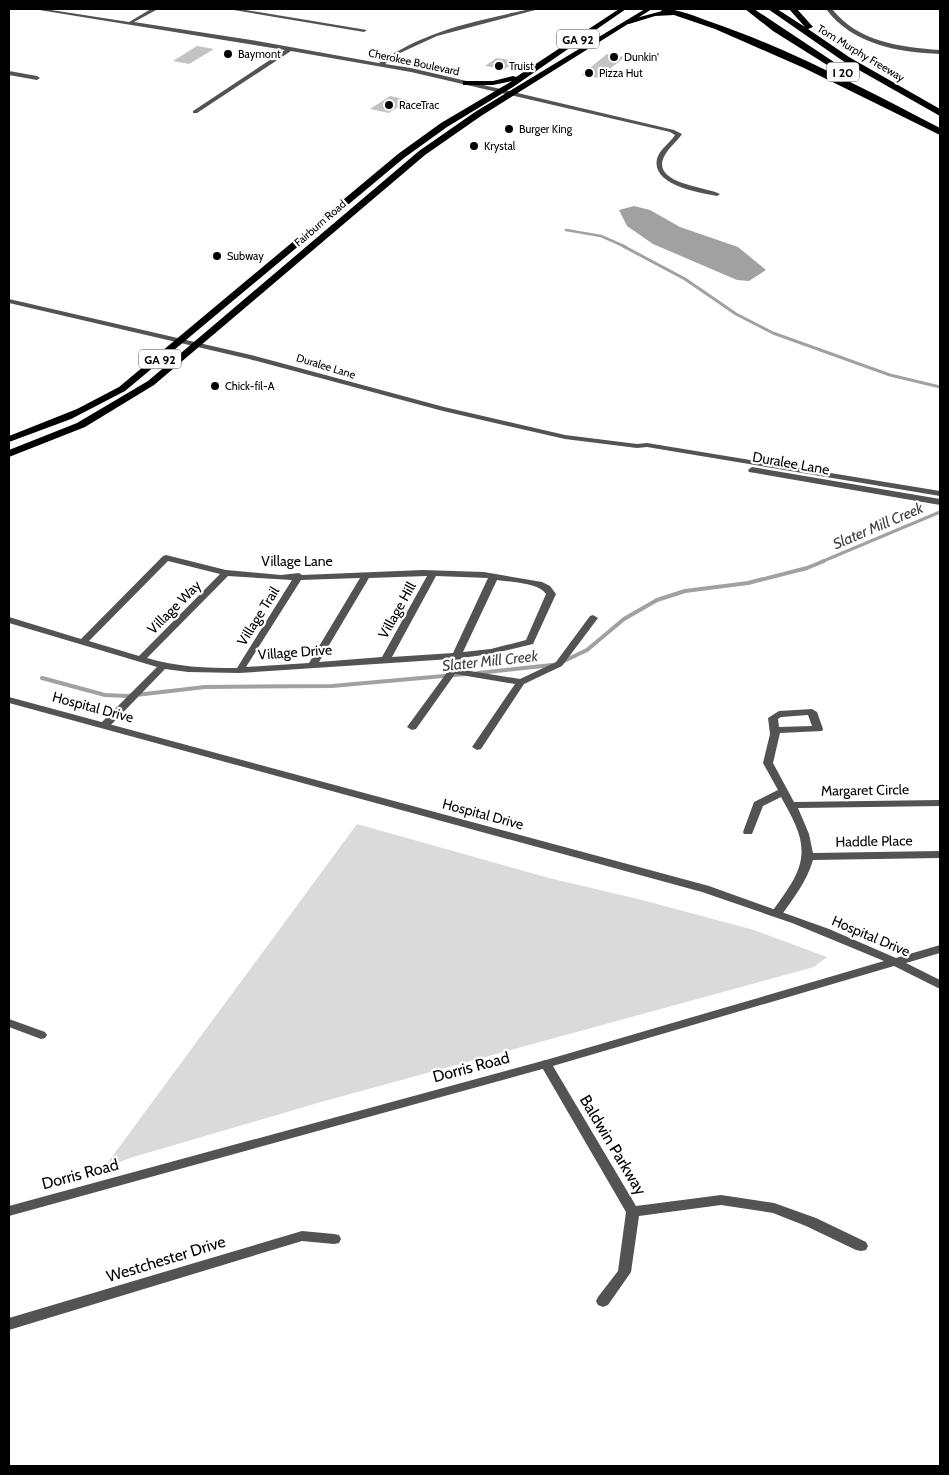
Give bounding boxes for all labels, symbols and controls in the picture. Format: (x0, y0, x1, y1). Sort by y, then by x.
street label: Tom Murphy Freeway (815, 21, 908, 85)
road number: GA 92 (557, 30, 599, 48)
street label: Cherokee Boulevard (367, 46, 461, 78)
place label: Baymont (238, 47, 281, 61)
marker: Baymont (222, 48, 234, 60)
place label: Dunkin' (624, 50, 659, 64)
marker: Dunkin' (608, 51, 620, 63)
place label: Truist (509, 59, 534, 73)
marker: Truist (493, 60, 505, 72)
road number: I 20 (827, 62, 859, 82)
place label: Pizza Hut (599, 66, 643, 80)
marker: Pizza Hut (583, 67, 595, 79)
place label: RaceTrac (399, 98, 439, 112)
marker: RaceTrac (383, 99, 395, 111)
place label: Burger King (519, 122, 573, 136)
marker: Burger King (503, 123, 515, 135)
place label: Krystal (484, 139, 516, 153)
marker: Krystal (468, 140, 480, 152)
street label: Fairburn Road (291, 197, 349, 249)
place label: Subway (227, 249, 264, 263)
marker: Subway (211, 250, 223, 262)
road number: GA 92 (139, 349, 181, 368)
street label: Duralee Lane (295, 350, 358, 382)
place label: Chick-fil-A (225, 379, 275, 393)
marker: Chick-fil-A (209, 380, 221, 392)
street label: Duralee Lane (751, 447, 831, 479)
water label: Slater Mill Creek (830, 499, 926, 553)
street label: Village Lane (261, 552, 333, 570)
street label: Village Way (143, 576, 205, 638)
street label: Village Hill (374, 578, 420, 642)
street label: Village Trail (233, 583, 284, 649)
street label: Village Drive (257, 640, 333, 664)
water label: Slater Mill Creek (441, 647, 539, 675)
street label: Hospital Drive (50, 688, 136, 726)
street label: Margaret Circle (821, 780, 909, 800)
street label: Hospital Drive (440, 795, 526, 833)
street label: Haddle Place (835, 831, 913, 851)
street label: Hospital Drive (829, 911, 913, 961)
street label: Dorris Road (430, 1048, 512, 1086)
street label: Baldwin Parkway (576, 1092, 650, 1198)
street label: Dorris Road (39, 1155, 121, 1193)
street label: Westchester Drive (104, 1232, 228, 1286)

